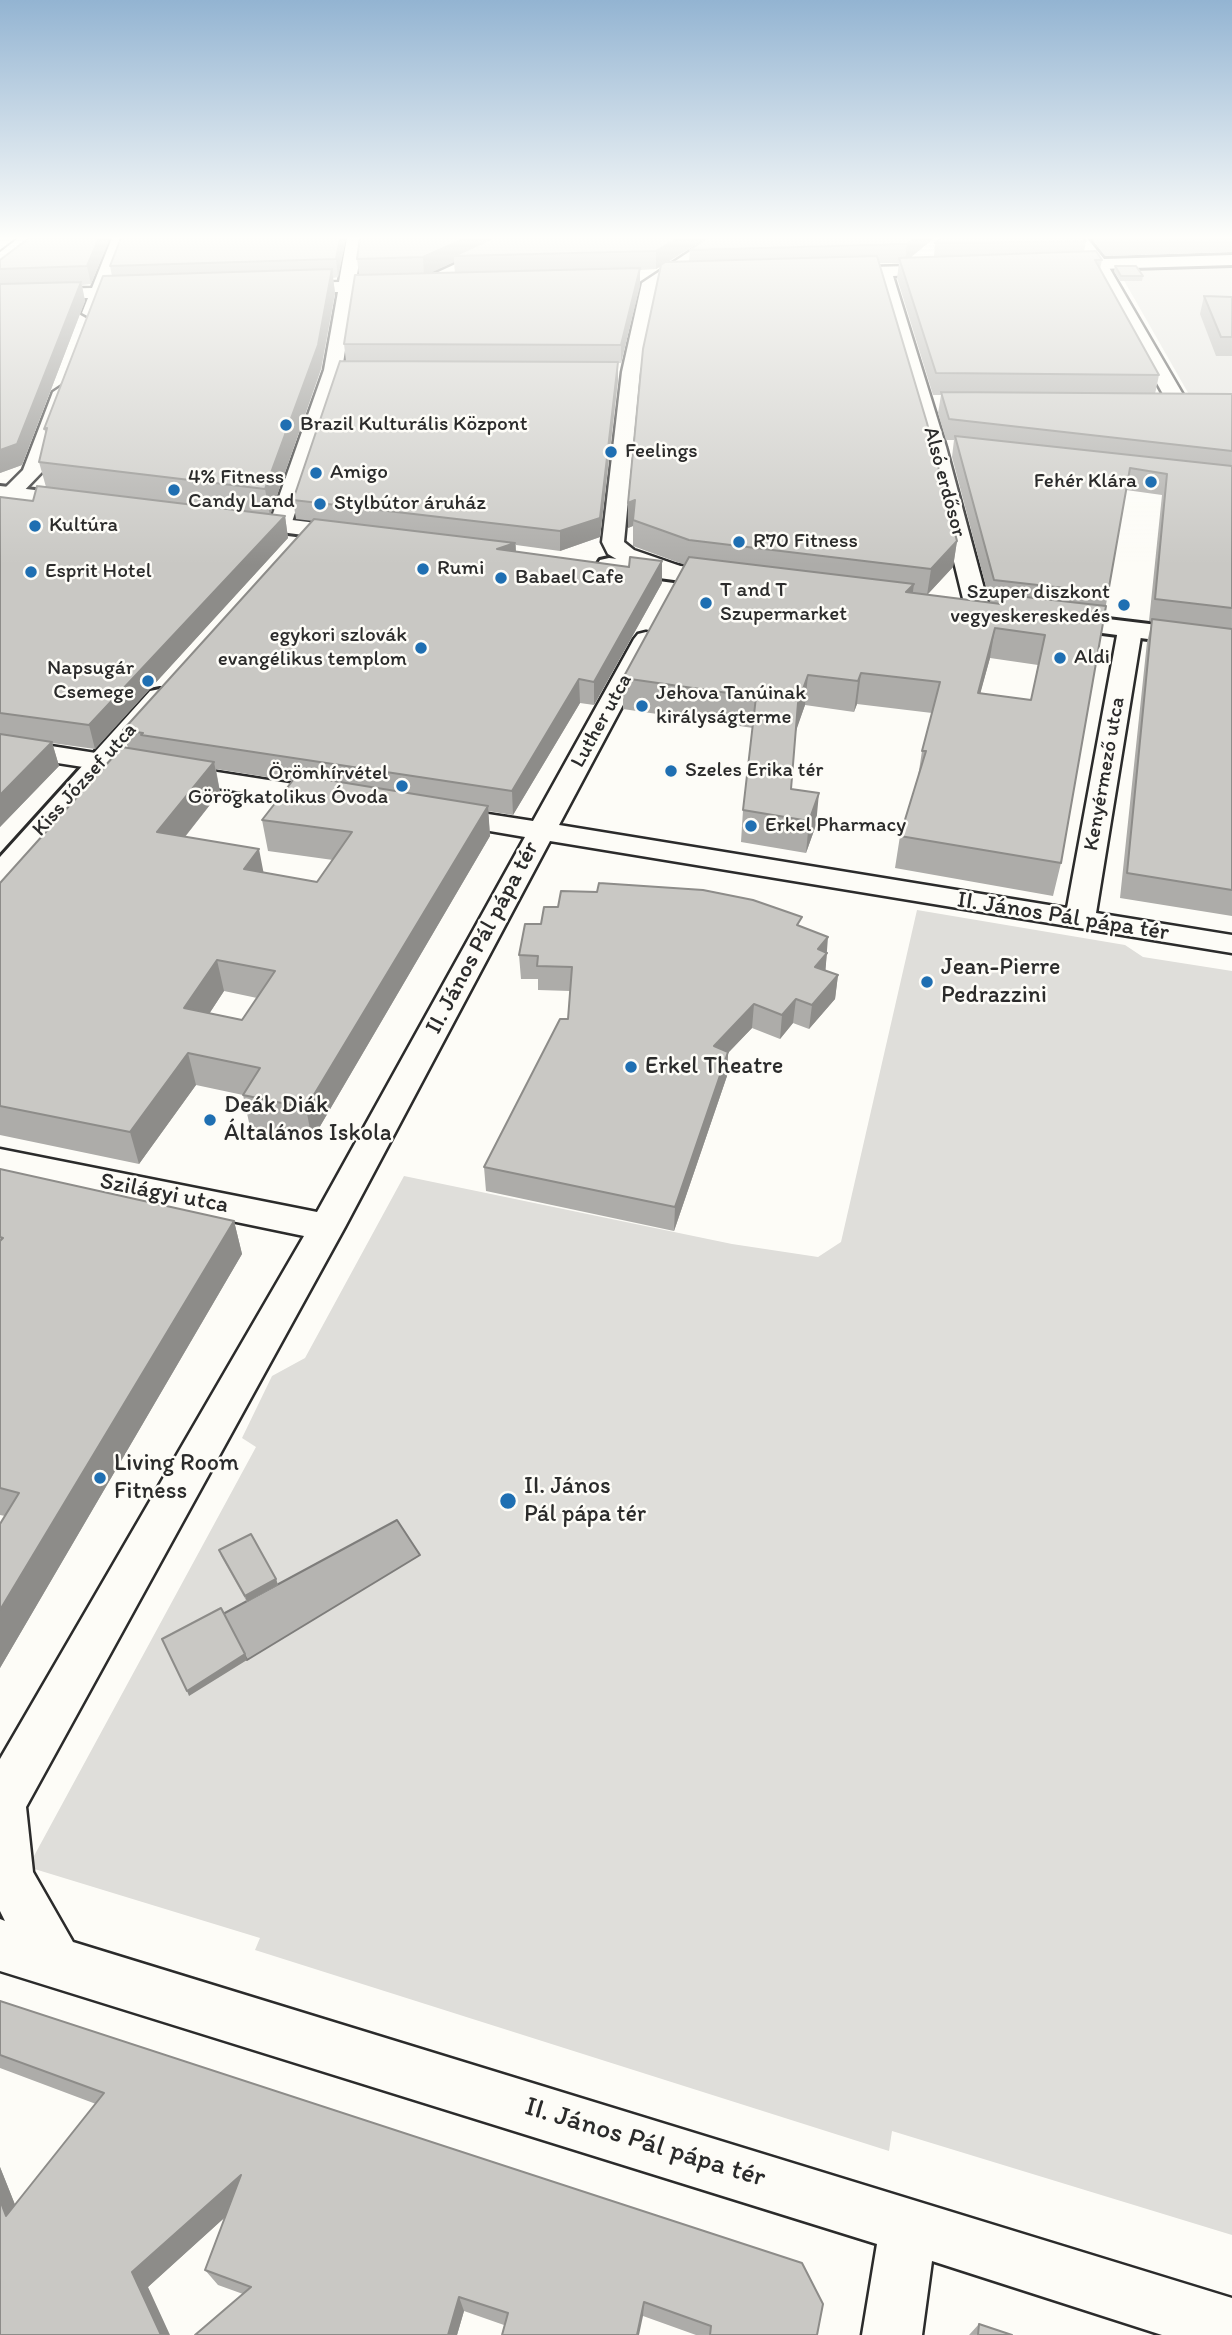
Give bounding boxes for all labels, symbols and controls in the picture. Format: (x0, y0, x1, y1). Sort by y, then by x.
place label: Brazil Kulturális Központ (300, 412, 528, 438)
marker: Brazil Kulturális Központ (278, 417, 294, 433)
street label: Alsó erdősor (917, 424, 971, 540)
place label: Feelings (625, 439, 698, 465)
marker: Feelings (603, 444, 619, 460)
place label: Amigo (330, 460, 388, 486)
place label: 4% Fitness Candy Land (188, 465, 295, 515)
marker: Amigo (308, 465, 324, 481)
place label: Fehér Klára (1034, 469, 1137, 495)
marker: Fehér Klára (1143, 474, 1159, 490)
marker: 4% Fitness Candy Land (166, 482, 182, 498)
place label: Stylbútor áruház (334, 491, 486, 517)
marker: Stylbútor áruház (312, 496, 328, 512)
place label: Kultúra (49, 513, 118, 539)
marker: Kultúra (27, 518, 43, 534)
place label: R70 Fitness (753, 529, 858, 555)
marker: R70 Fitness (731, 534, 747, 550)
place label: Rumi (437, 556, 484, 582)
place label: Esprit Hotel (45, 559, 152, 585)
marker: Rumi (415, 561, 431, 577)
marker: Esprit Hotel (23, 564, 39, 580)
place label: Babael Cafe (515, 565, 624, 591)
marker: Babael Cafe (493, 570, 509, 586)
place label: T and T Szupermarket (720, 578, 847, 628)
place label: Szuper diszkont vegyeskereskedés (950, 580, 1110, 630)
marker: T and T Szupermarket (698, 595, 714, 611)
marker: Szuper diszkont vegyeskereskedés (1116, 597, 1132, 613)
place label: egykori szlovák evangélikus templom (218, 623, 407, 673)
marker: egykori szlovák evangélikus templom (413, 640, 429, 656)
place label: Aldi (1074, 645, 1110, 671)
marker: Aldi (1052, 650, 1068, 666)
place label: Napsugár Csemege (47, 656, 134, 706)
street label: Luther utca (566, 670, 638, 772)
marker: Napsugár Csemege (140, 673, 156, 689)
place label: Jehova Tanúinak királyságterme (656, 681, 806, 731)
street label: Kenyérmező utca (1079, 695, 1131, 853)
marker: Jehova Tanúinak királyságterme (634, 698, 650, 714)
street label: Kiss József utca (28, 718, 142, 842)
place label: Szeles Erika tér (685, 758, 823, 784)
place label: Örömhírvétel Görögkatolikus Óvoda (188, 761, 388, 811)
marker: Szeles Erika tér (663, 763, 679, 779)
marker: Örömhírvétel Görögkatolikus Óvoda (394, 778, 410, 794)
place label: Erkel Pharmacy (765, 813, 906, 839)
marker: Erkel Pharmacy (743, 818, 759, 834)
street label: II. János Pál pápa tér (420, 837, 546, 1039)
street label: II. János Pál pápa tér (955, 886, 1171, 948)
place label: Jean-Pierre Pedrazzini (941, 954, 1060, 1010)
marker: Jean-Pierre Pedrazzini (919, 974, 935, 990)
place label: Erkel Theatre (645, 1053, 783, 1081)
marker: Erkel Theatre (623, 1059, 639, 1075)
place label: Deák Diák Általános Iskola (224, 1092, 392, 1148)
marker: Deák Diák Általános Iskola (202, 1112, 218, 1128)
street label: Szilágyi utca (97, 1167, 231, 1221)
place label: Living Room Fitness (114, 1450, 239, 1506)
marker: Living Room Fitness (92, 1470, 108, 1486)
place label: II. János Pál pápa tér (524, 1473, 646, 1529)
marker: II. János Pál pápa tér (498, 1491, 518, 1511)
street label: II. János Pál pápa tér (521, 2090, 769, 2196)

